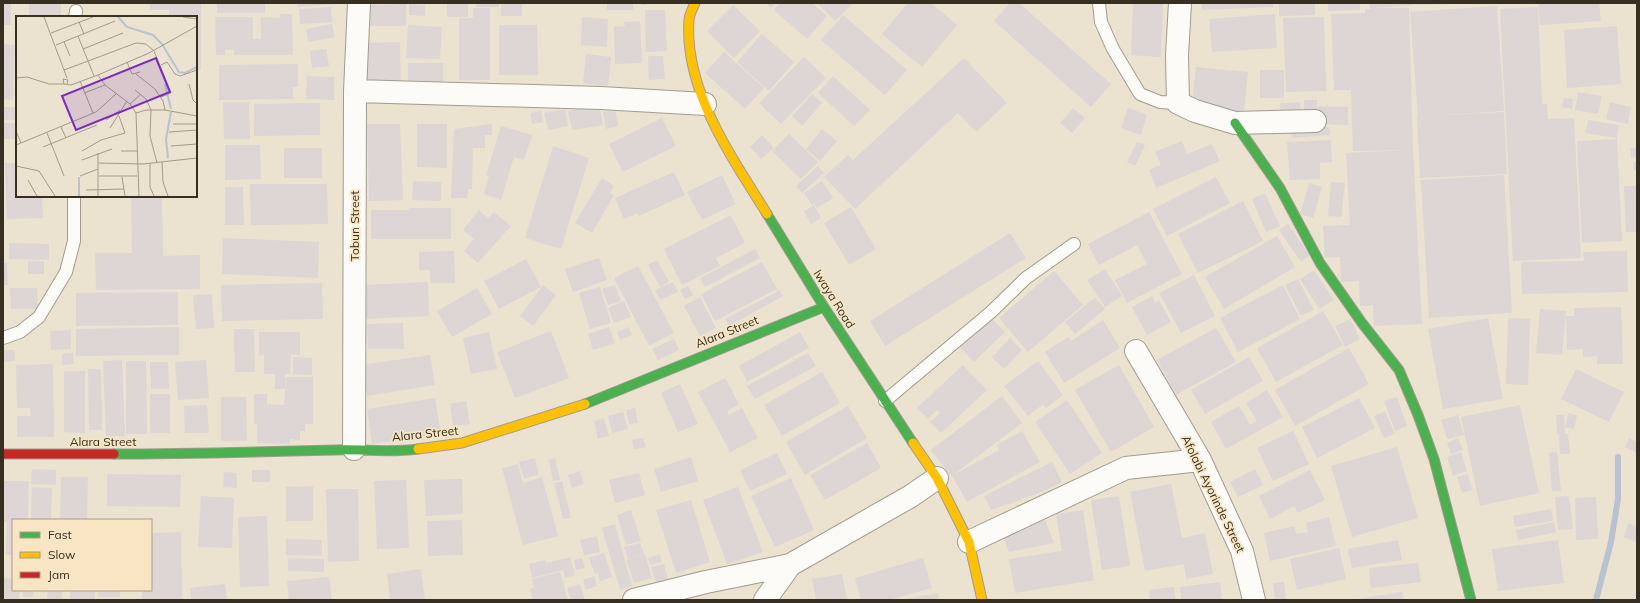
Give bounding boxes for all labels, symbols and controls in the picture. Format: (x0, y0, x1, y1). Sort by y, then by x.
inset map (16, 16, 197, 197)
street label: Tobun Street (347, 191, 362, 261)
street label: Iwaya Road (810, 267, 858, 331)
street label: Alara Street (693, 312, 761, 351)
street label: Alara Street (391, 423, 459, 444)
street label: Afolabi Ayorinde Street (1179, 433, 1248, 555)
street label: Alara Street (70, 434, 136, 449)
legend (12, 519, 152, 591)
text: Fast (48, 527, 72, 542)
text: Slow (48, 547, 76, 562)
text: Jam (48, 567, 70, 582)

